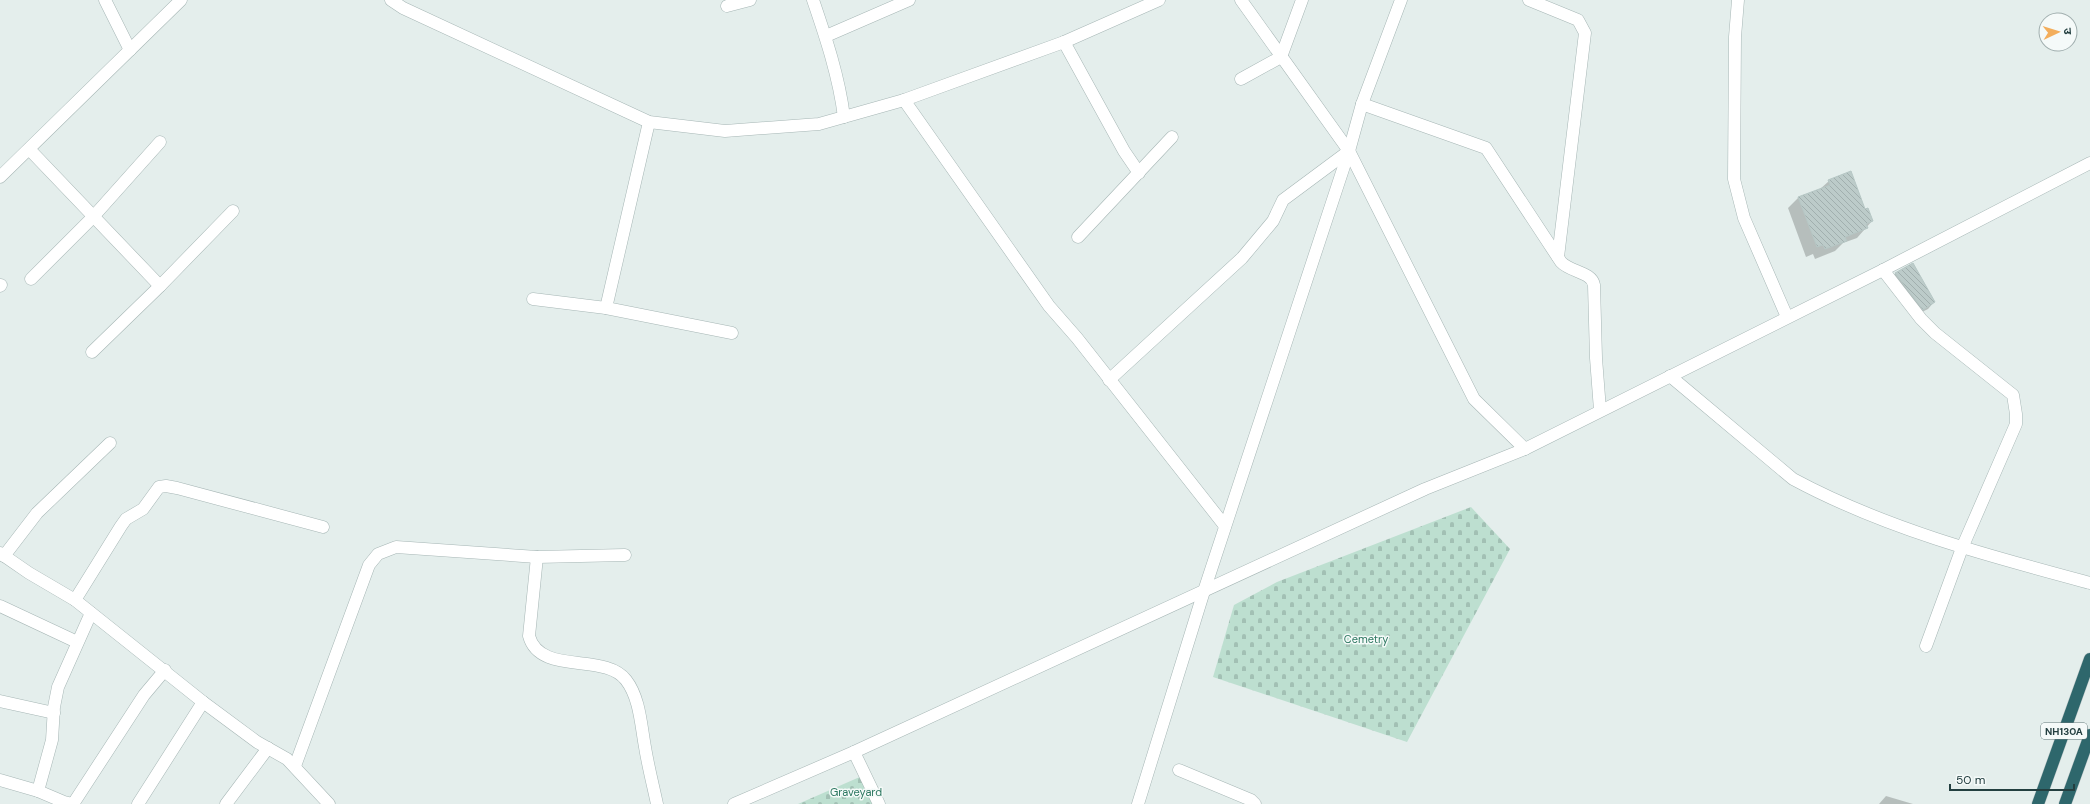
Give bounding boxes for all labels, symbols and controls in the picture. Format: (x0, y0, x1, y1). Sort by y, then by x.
north arrow (2038, 12, 2078, 52)
text: उ (2061, 28, 2075, 36)
park label: Cemetry (1344, 632, 1388, 646)
road number: NH130A (2041, 723, 2087, 739)
scale bar (1950, 766, 2074, 792)
text: 50 m (1956, 772, 1985, 788)
park label: Graveyard (830, 785, 882, 799)

